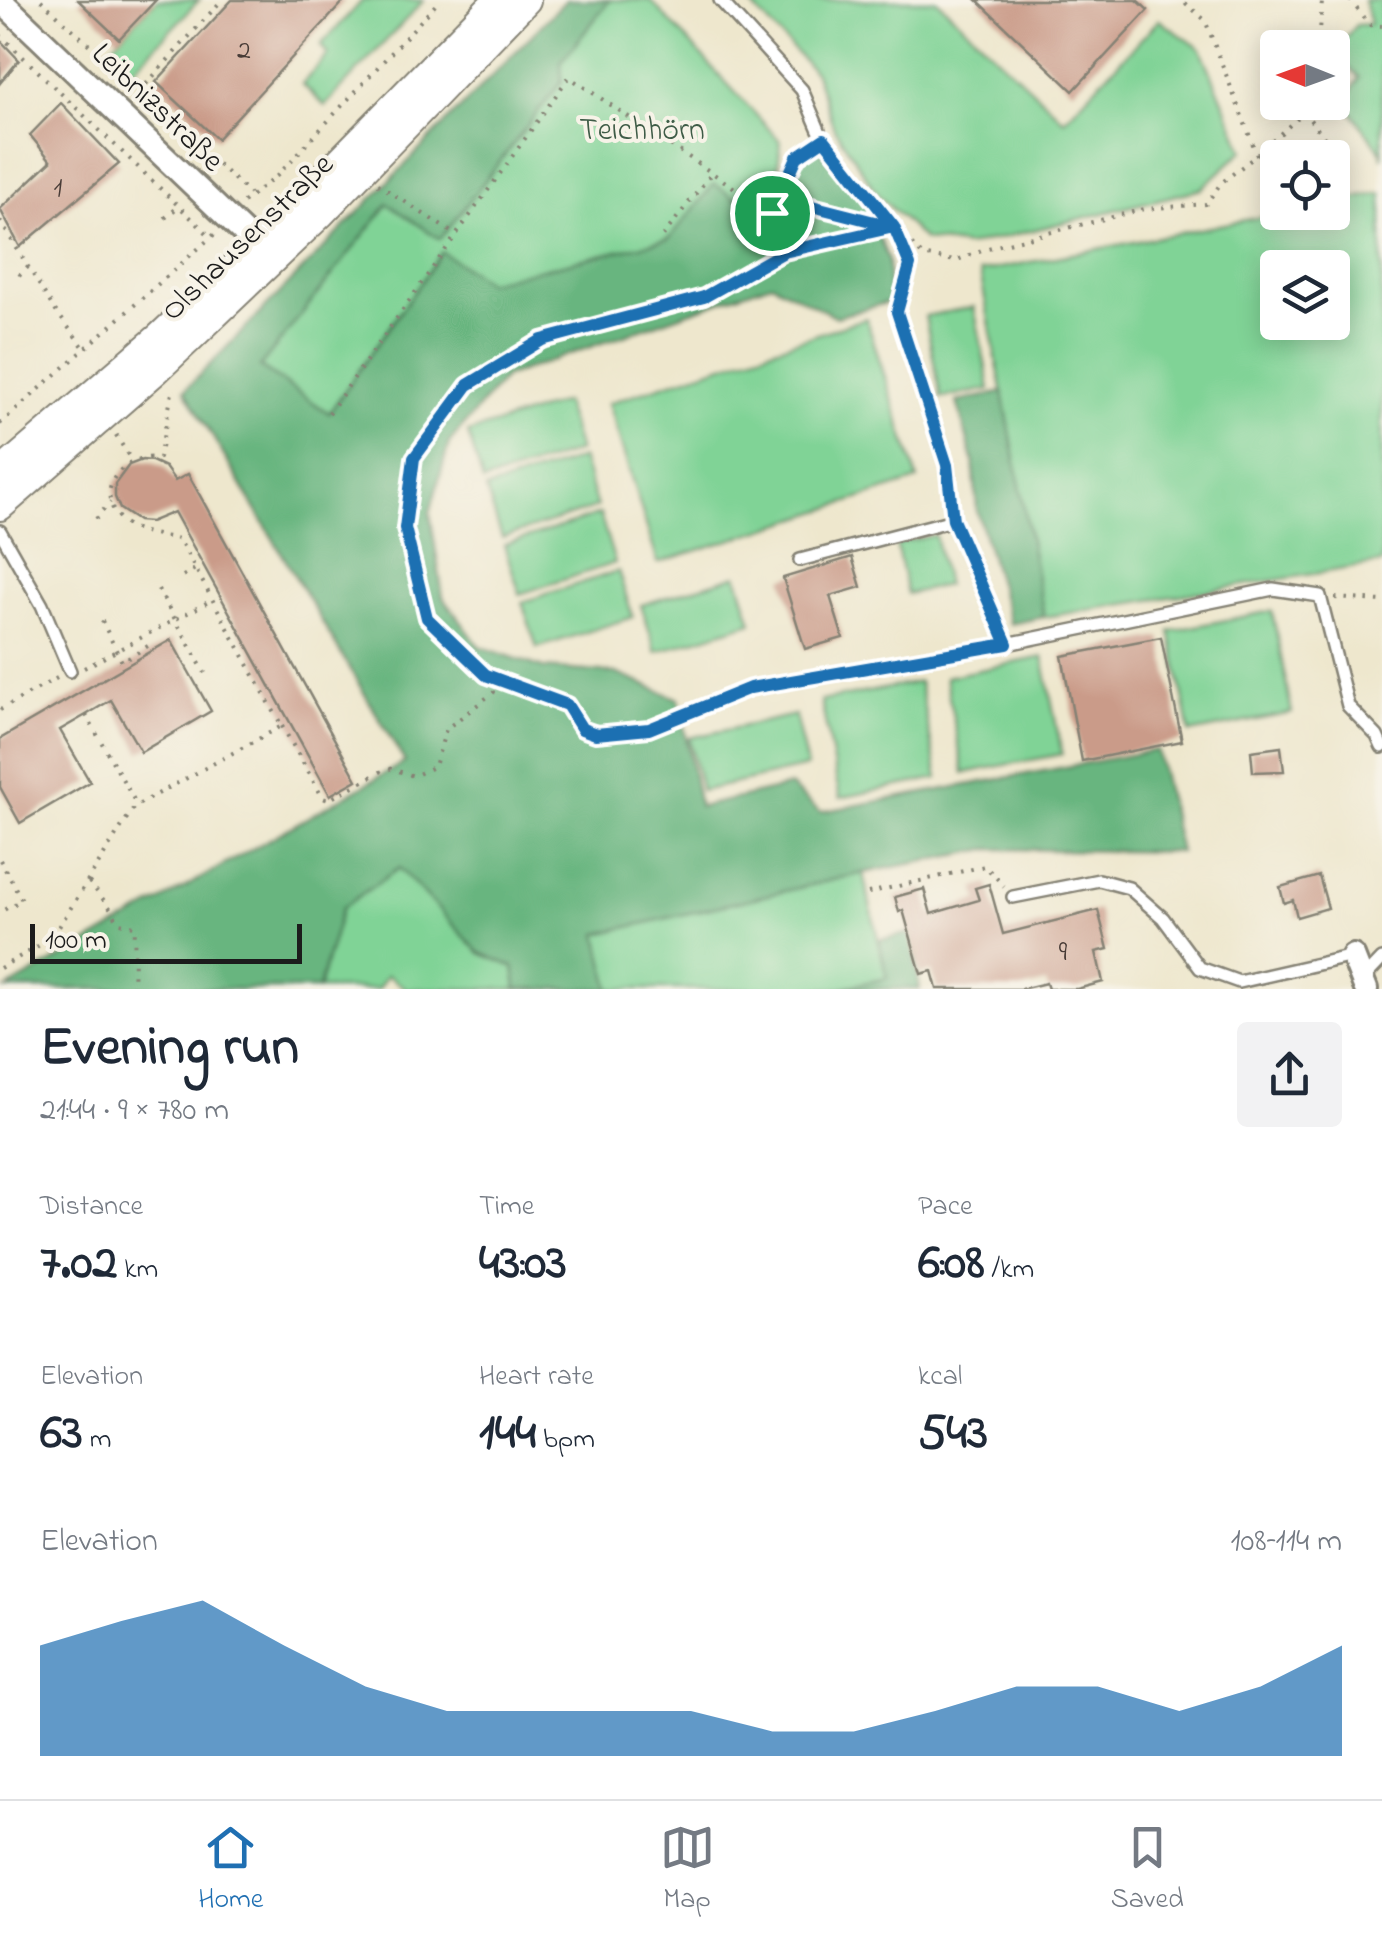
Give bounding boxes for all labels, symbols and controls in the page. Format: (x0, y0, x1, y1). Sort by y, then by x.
north arrow (1260, 30, 1350, 120)
map controls (1260, 30, 1350, 340)
house number: 2 (237, 31, 251, 72)
street label: Leibnizstraße (79, 33, 234, 185)
park label: Teichhörn (579, 108, 705, 155)
button: locate (1260, 140, 1350, 230)
street label: Olshausenstraße (151, 143, 346, 334)
house number: 1 (54, 169, 63, 210)
pin (730, 171, 815, 256)
icon: arrive (745, 186, 800, 241)
button: layers (1260, 250, 1350, 340)
scale bar (30, 919, 302, 964)
text: 100 m (45, 921, 107, 962)
house number: 9 (1059, 933, 1068, 974)
text: Evening run (40, 1010, 299, 1090)
button: share (1237, 1022, 1342, 1127)
text: 21:44 · 9 × 780 m (40, 1088, 229, 1135)
text: Distance (40, 1187, 143, 1228)
text: Time (479, 1187, 534, 1228)
text: Pace (918, 1187, 973, 1228)
text: 7.02 (40, 1228, 117, 1301)
text: 43:03 (479, 1228, 567, 1301)
text: 6:08 (918, 1228, 985, 1301)
text: km (117, 1250, 158, 1291)
text: /km (985, 1250, 1034, 1291)
text: Elevation (40, 1357, 143, 1398)
text: Heart rate (479, 1357, 594, 1398)
text: kcal (918, 1357, 963, 1398)
text: 63 (40, 1398, 83, 1471)
text: 144 (479, 1398, 536, 1471)
text: 543 (918, 1398, 988, 1471)
text: m (83, 1420, 111, 1461)
text: bpm (536, 1420, 595, 1461)
text: Elevation (40, 1519, 158, 1566)
text: 108–114 m (1230, 1519, 1342, 1566)
tab: Home (198, 1820, 263, 1921)
tab: Map (660, 1820, 715, 1921)
tab: Saved (1111, 1820, 1184, 1921)

